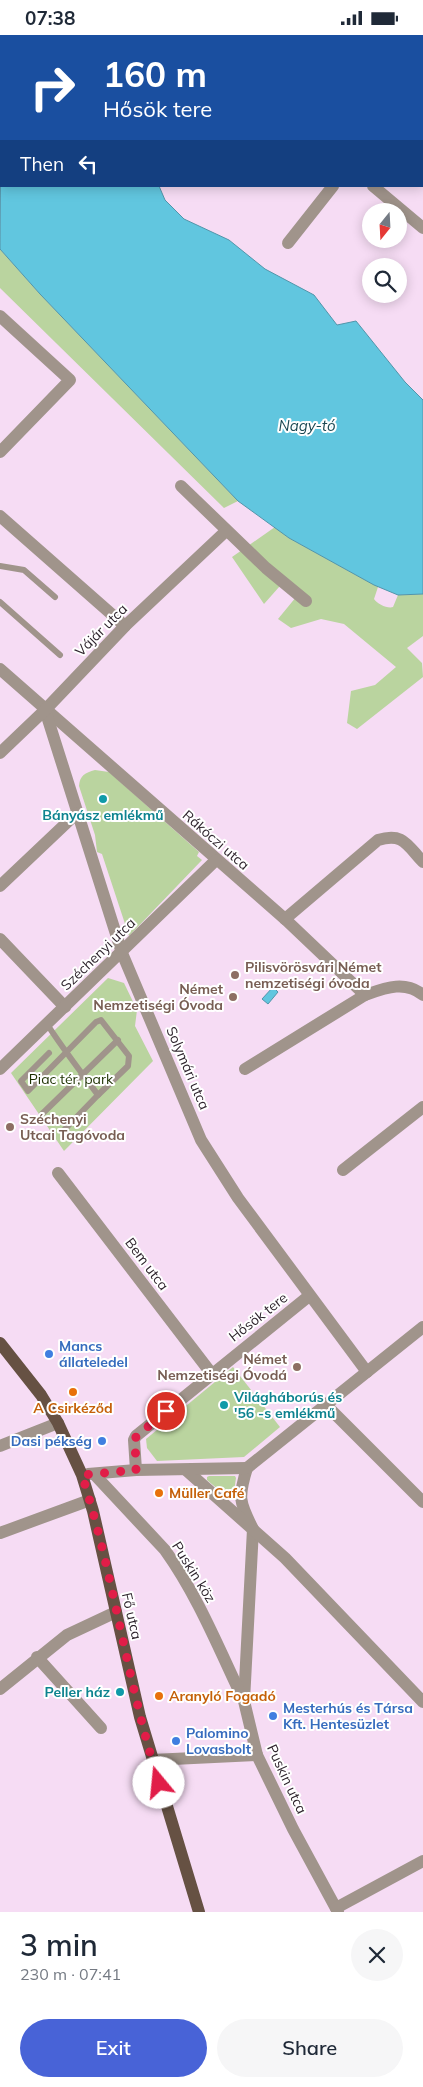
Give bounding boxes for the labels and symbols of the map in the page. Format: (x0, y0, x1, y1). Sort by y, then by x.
north arrow (362, 203, 408, 247)
water label: Nagy-tó (278, 416, 336, 435)
street label: Vájár utca (71, 600, 131, 660)
marker: Bányász emlékmű (97, 793, 109, 805)
place label: Bányász emlékmű (42, 806, 164, 824)
street label: Rákóczi utca (179, 806, 253, 874)
street label: Széchenyi utca (57, 914, 139, 994)
place label: Pilisvörösvári Német nemzetiségi óvoda (245, 958, 382, 992)
marker: Pilisvörösvári Német nemzetiségi óvoda (229, 969, 241, 981)
place label: Német Nemzetiségi Óvoda (93, 980, 224, 1014)
marker: Német Nemzetiségi Óvoda (227, 991, 239, 1003)
street label: Solymári utca (162, 1024, 214, 1112)
park label: Piac tér, park (29, 1070, 114, 1088)
place label: Széchenyi Utcai Tagóvoda (20, 1110, 125, 1144)
marker: Széchenyi Utcai Tagóvoda (4, 1121, 16, 1133)
street label: Bem utca (121, 1234, 173, 1294)
street label: Hősök tere (225, 1288, 291, 1346)
place label: Mancs állateledel (59, 1337, 128, 1371)
marker: Mancs állateledel (43, 1348, 55, 1360)
place label: Német Nemzetiségi Óvodá (157, 1350, 288, 1384)
marker: Német Nemzetiségi Óvodá (291, 1361, 303, 1373)
marker: A Csirkéződ (67, 1386, 79, 1398)
place label: Világháborús és '56 -s emlékmű (233, 1388, 342, 1422)
pin (145, 1390, 187, 1432)
place label: A Csirkéződ (33, 1399, 113, 1417)
marker: Világháborús és '56 -s emlékmű (218, 1399, 230, 1411)
place label: Dasi pékség (11, 1432, 92, 1450)
marker: Dasi pékség (96, 1435, 108, 1447)
place label: Müller Café (169, 1484, 245, 1502)
marker: Müller Café (153, 1487, 165, 1499)
street label: Puskin köz (168, 1538, 220, 1606)
street label: Fő utca (118, 1591, 146, 1641)
place label: Peller ház (45, 1683, 110, 1701)
marker: Peller ház (114, 1686, 126, 1698)
place label: Aranyló Fogadó (169, 1687, 276, 1705)
marker: Aranyló Fogadó (153, 1690, 165, 1702)
place label: Mesterhús és Társa Kft. Hentesüzlet (283, 1699, 413, 1733)
marker: Mesterhús és Társa Kft. Hentesüzlet (267, 1710, 279, 1722)
place label: Palomino Lovasbolt (186, 1724, 252, 1758)
marker: Palomino Lovasbolt (170, 1735, 182, 1747)
street label: Puskin utca (263, 1741, 311, 1817)
position arrow (132, 1756, 184, 1808)

